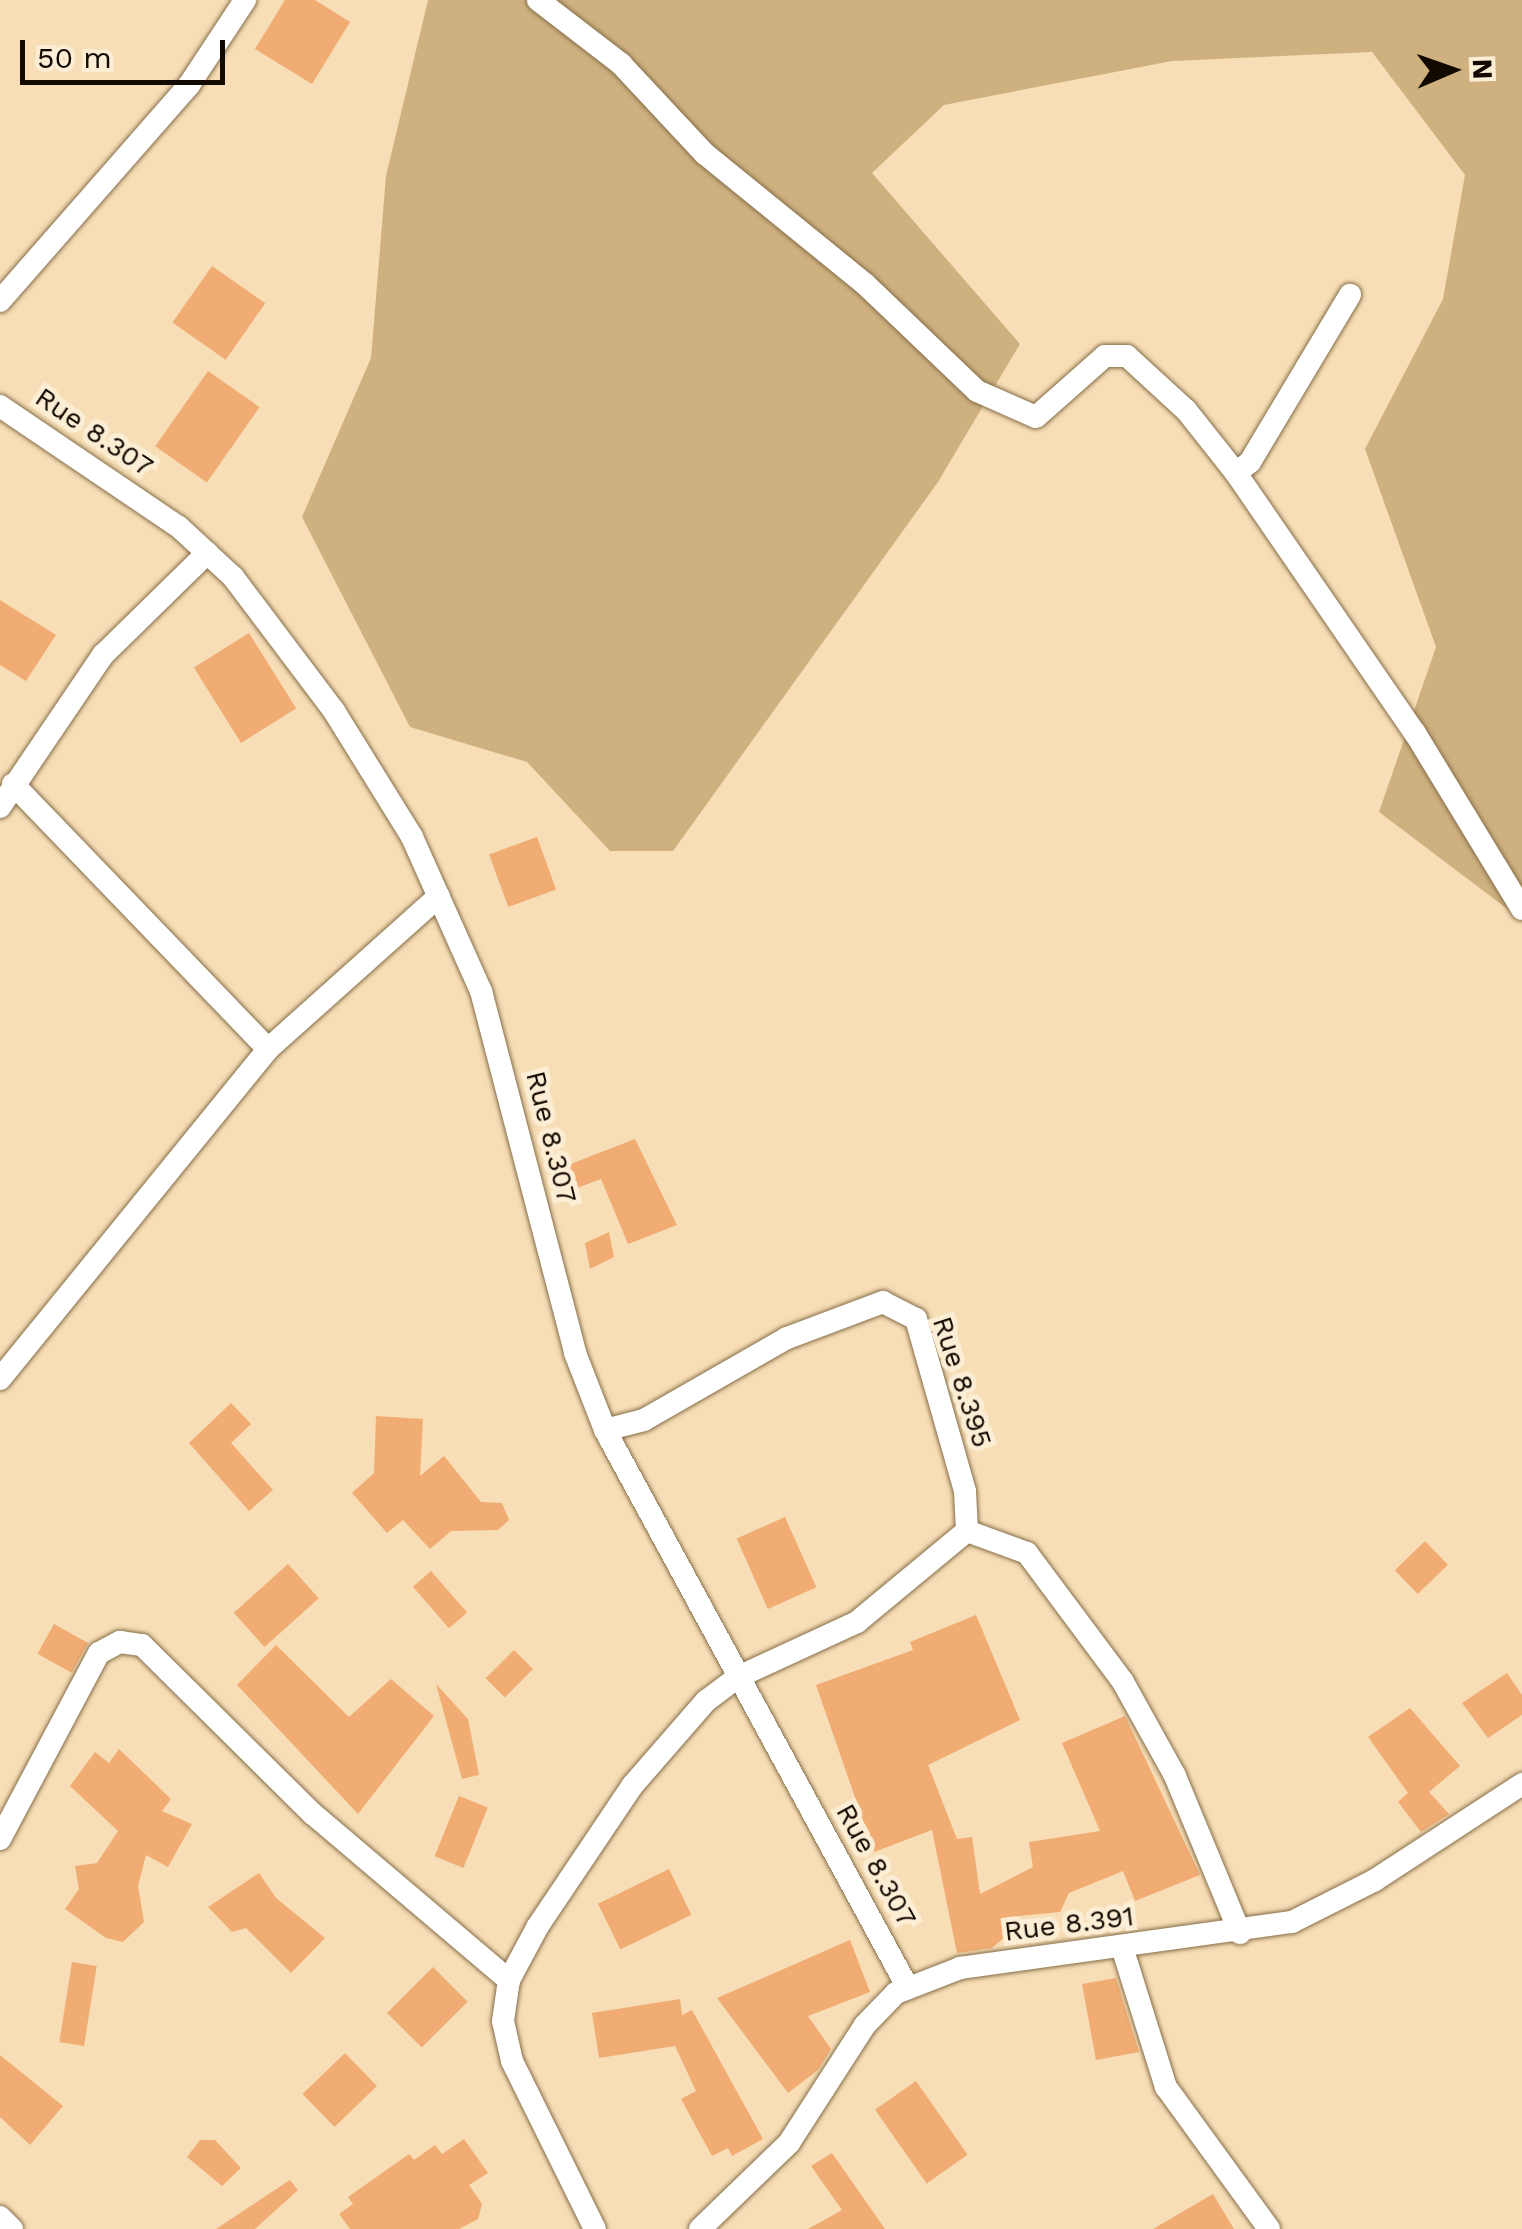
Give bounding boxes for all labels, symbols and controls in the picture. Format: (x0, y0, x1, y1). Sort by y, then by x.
scale bar (25, 20, 230, 82)
north arrow (1402, 20, 1502, 120)
text: 50 m (37, 40, 112, 75)
text: N (1466, 58, 1499, 80)
street label: Rue 8.307 (29, 380, 159, 484)
street label: Rue 8.307 (518, 1068, 584, 1206)
street label: Rue 8.395 (925, 1312, 999, 1452)
street label: Rue 8.307 (829, 1798, 923, 1932)
street label: Rue 8.391 (1002, 1899, 1136, 1949)

